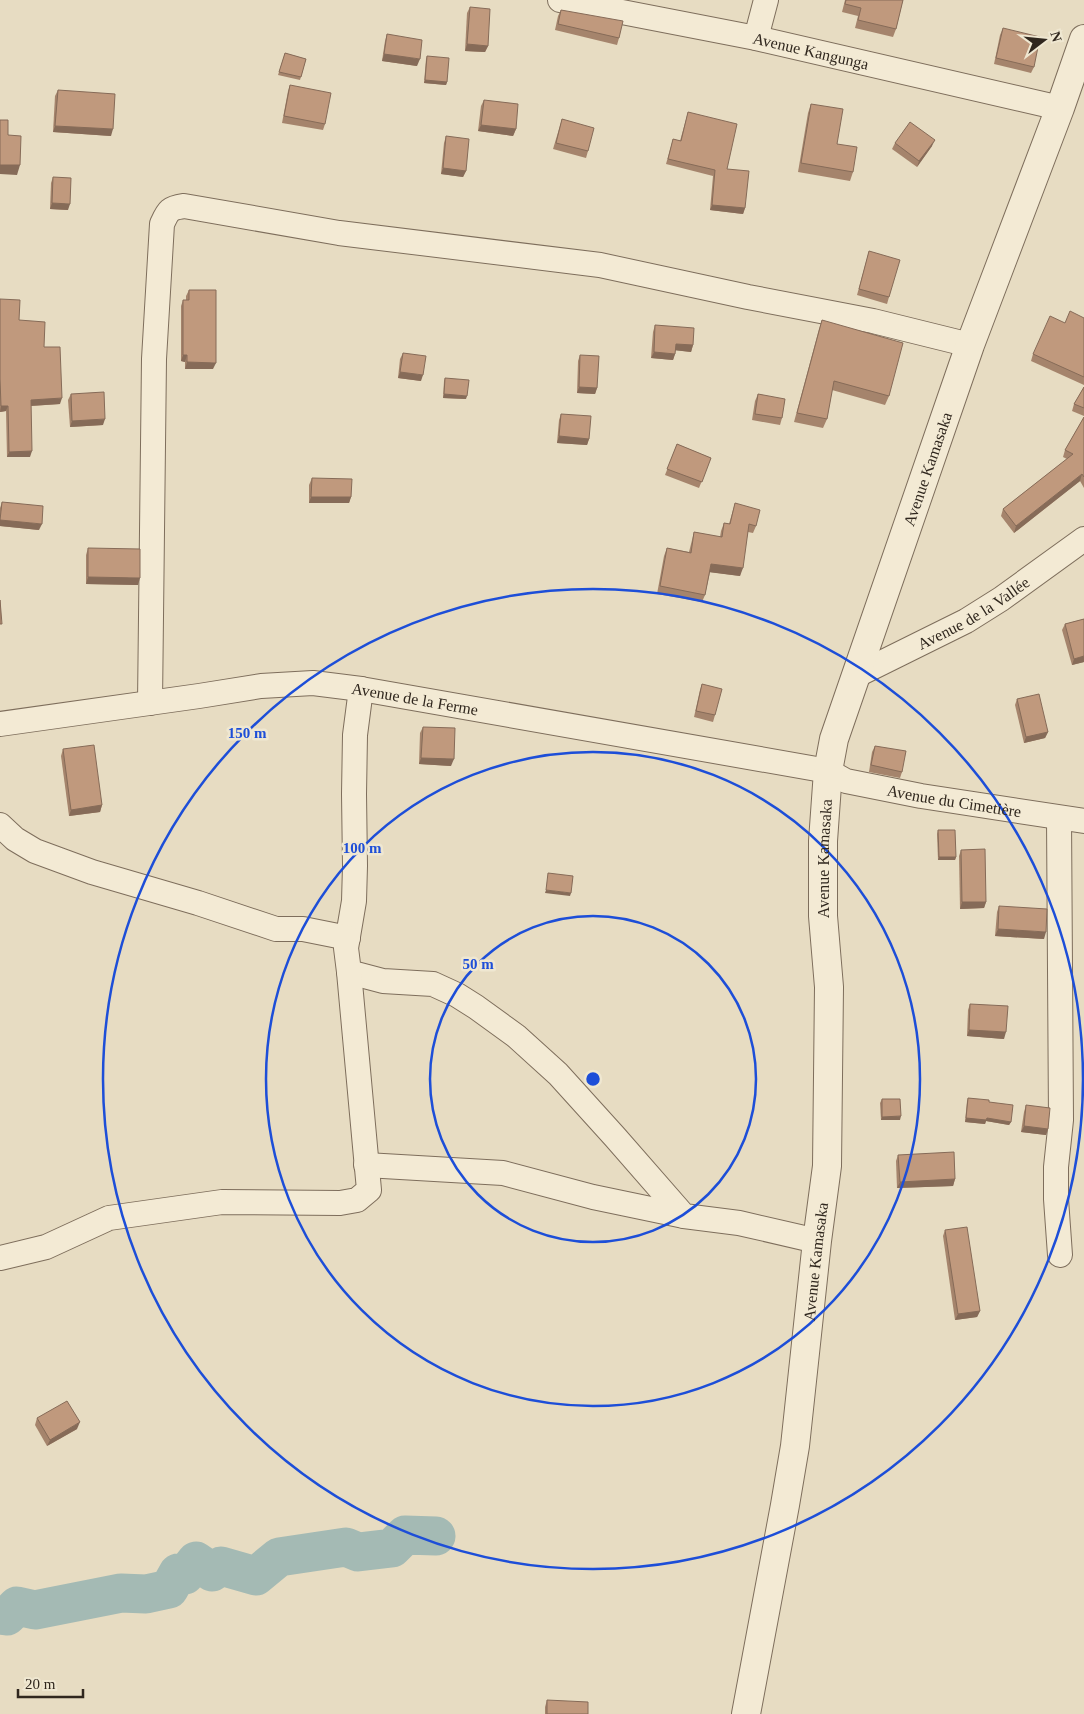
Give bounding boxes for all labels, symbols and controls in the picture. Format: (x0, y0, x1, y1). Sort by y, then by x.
north arrow (1019, 15, 1069, 65)
street label: Avenue Kangunga (751, 30, 870, 73)
text: N (1047, 30, 1065, 43)
street label: Avenue Kamasaka (900, 410, 955, 528)
street label: Avenue de la Vallée (915, 573, 1033, 653)
street label: Avenue de la Ferme (351, 680, 479, 718)
text: 150 m (228, 725, 267, 741)
street label: Avenue du Cimetière (886, 781, 1022, 820)
street label: Avenue Kamasaka (815, 798, 835, 918)
text: 100 m (343, 840, 382, 856)
text: 50 m (462, 956, 494, 972)
centre of rings (584, 1070, 602, 1088)
street label: Avenue Kamasaka (800, 1201, 831, 1322)
scale bar (18, 1666, 82, 1698)
text: 20 m (25, 1676, 56, 1692)

